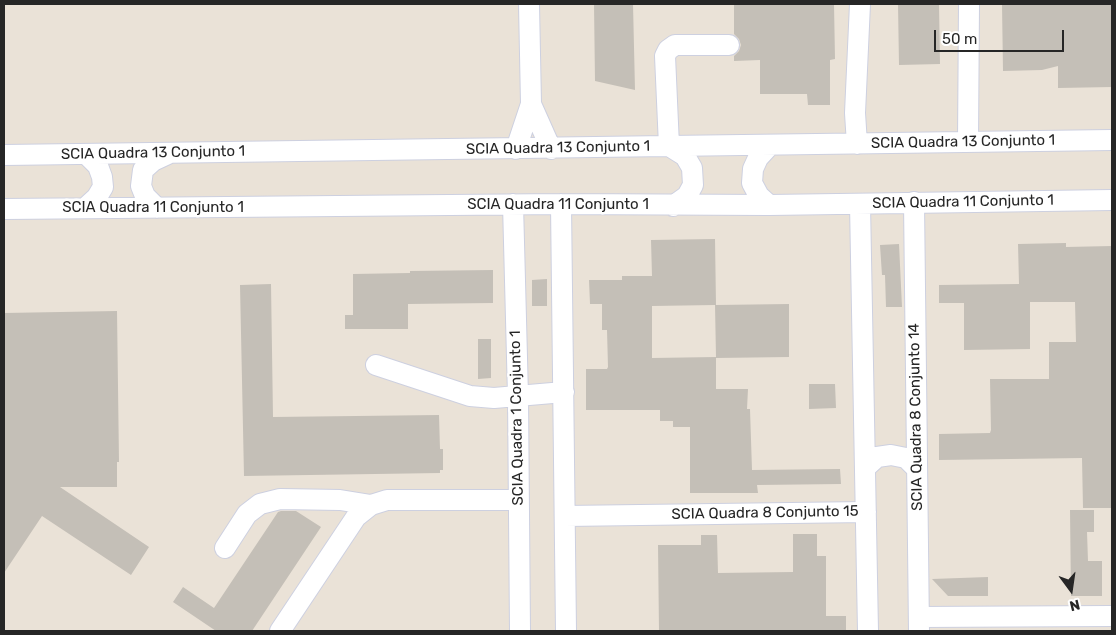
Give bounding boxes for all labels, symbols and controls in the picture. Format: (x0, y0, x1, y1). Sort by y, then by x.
scale bar (936, 20, 1066, 52)
text: 50 m (942, 30, 977, 48)
street label: SCIA Quadra 13 Conjunto 1 (871, 131, 1055, 153)
street label: SCIA Quadra 13 Conjunto 1 (466, 137, 650, 159)
street label: SCIA Quadra 13 Conjunto 1 (61, 142, 245, 164)
street label: SCIA Quadra 11 Conjunto 1 (872, 191, 1054, 213)
street label: SCIA Quadra 11 Conjunto 1 (467, 196, 649, 214)
street label: SCIA Quadra 11 Conjunto 1 (62, 199, 244, 217)
street label: SCIA Quadra 8 Conjunto 14 (905, 323, 927, 511)
street label: SCIA Quadra 1 Conjunto 1 (506, 330, 528, 506)
street label: SCIA Quadra 8 Conjunto 15 (671, 502, 859, 524)
north arrow (1046, 565, 1096, 615)
text: N (1068, 596, 1082, 615)

